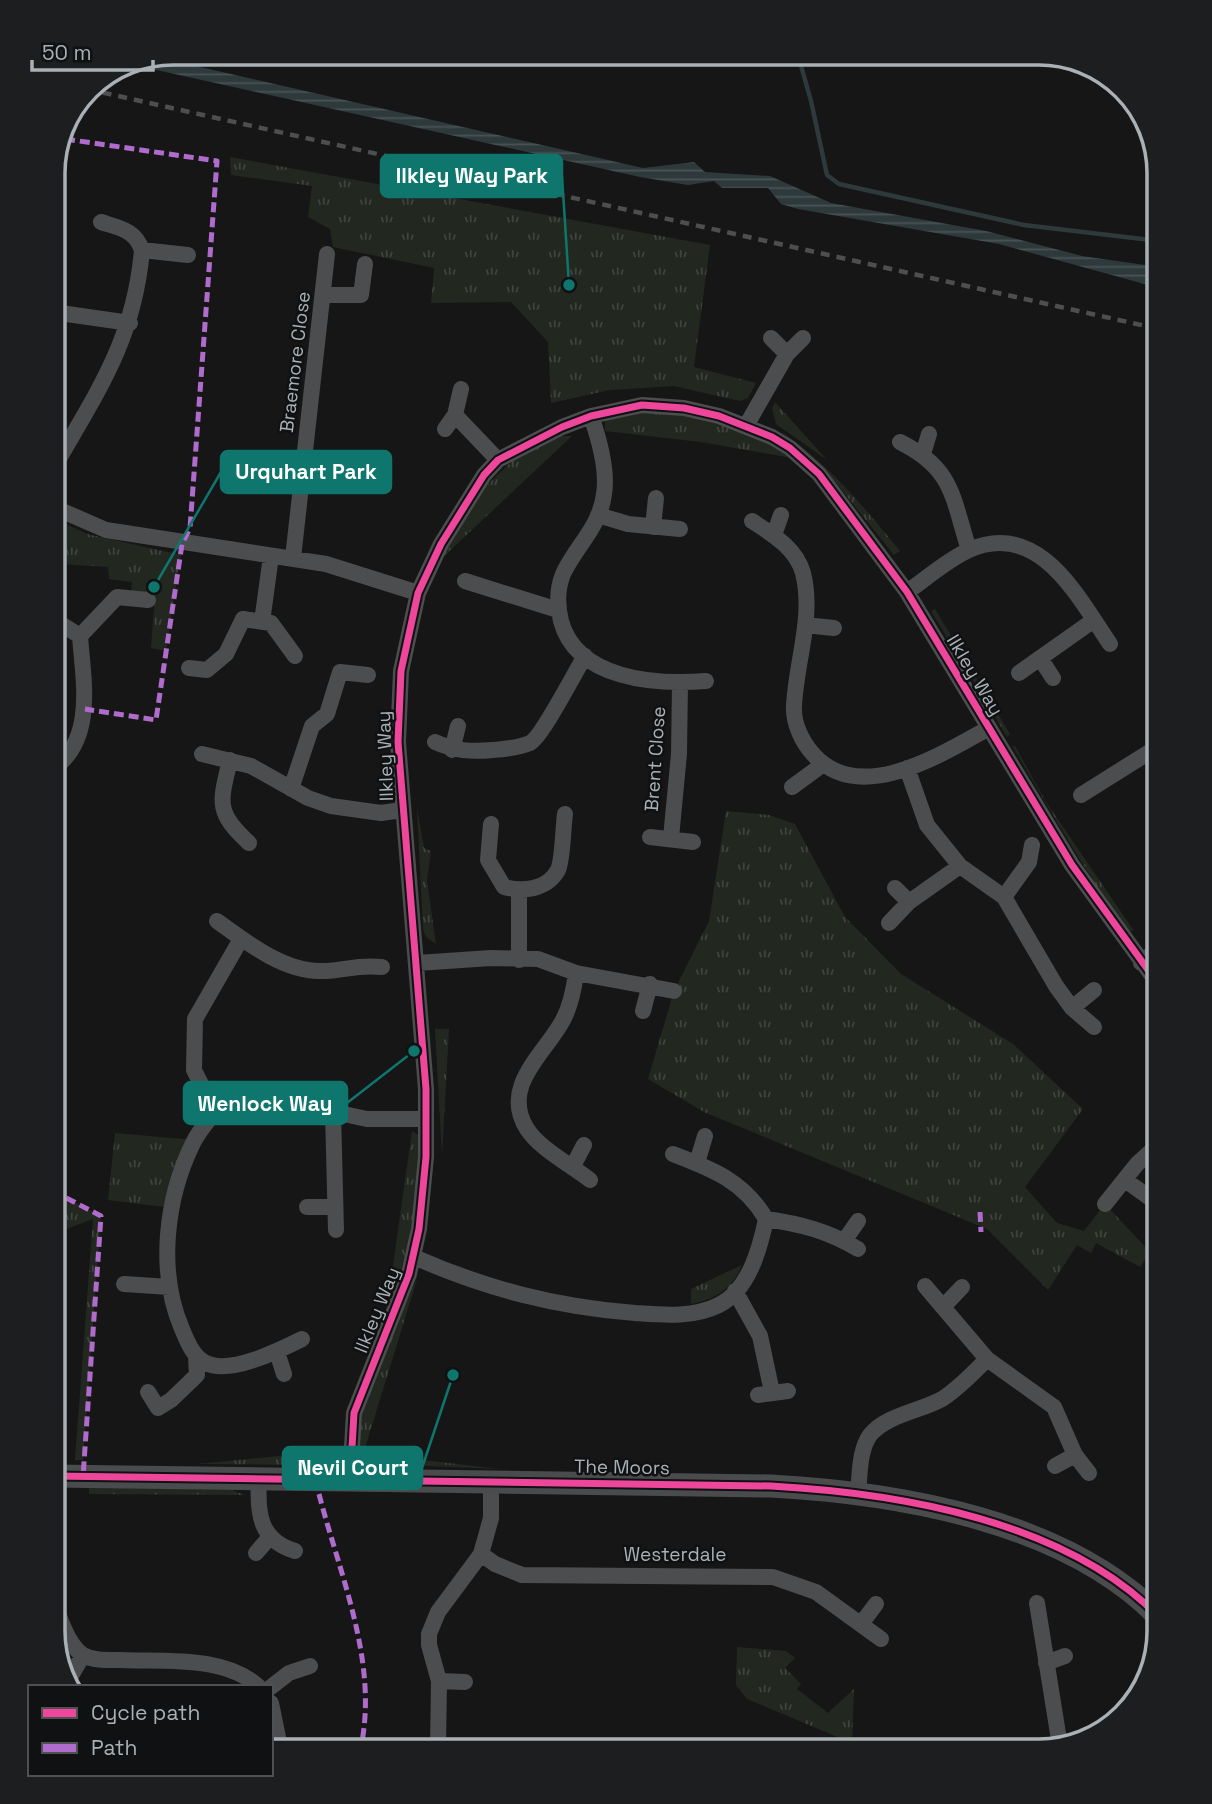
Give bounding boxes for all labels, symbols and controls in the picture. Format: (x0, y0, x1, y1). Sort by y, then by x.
scale bar (32, 28, 152, 72)
text: 50 m (42, 39, 92, 66)
callout: Ilkley Way Park (381, 155, 562, 197)
text: Ilkley Way Park (396, 162, 548, 189)
street label: Braemore Close (274, 290, 316, 434)
callout: Urquhart Park (221, 451, 391, 493)
text: Urquhart Park (235, 458, 377, 485)
street label: Ilkley Way (941, 630, 1009, 720)
street label: Brent Close (639, 706, 671, 812)
street label: Ilkley Way (371, 710, 399, 802)
callout: Wenlock Way (184, 1082, 347, 1124)
text: Wenlock Way (197, 1090, 333, 1117)
street label: Ilkley Way (348, 1263, 406, 1357)
callout: Nevil Court (283, 1447, 422, 1489)
text: Nevil Court (297, 1454, 409, 1481)
street label: The Moors (574, 1454, 670, 1480)
street label: Westerdale (624, 1542, 726, 1567)
legend (28, 1685, 273, 1776)
text: Cycle path (91, 1699, 200, 1726)
text: Path (91, 1734, 137, 1761)

